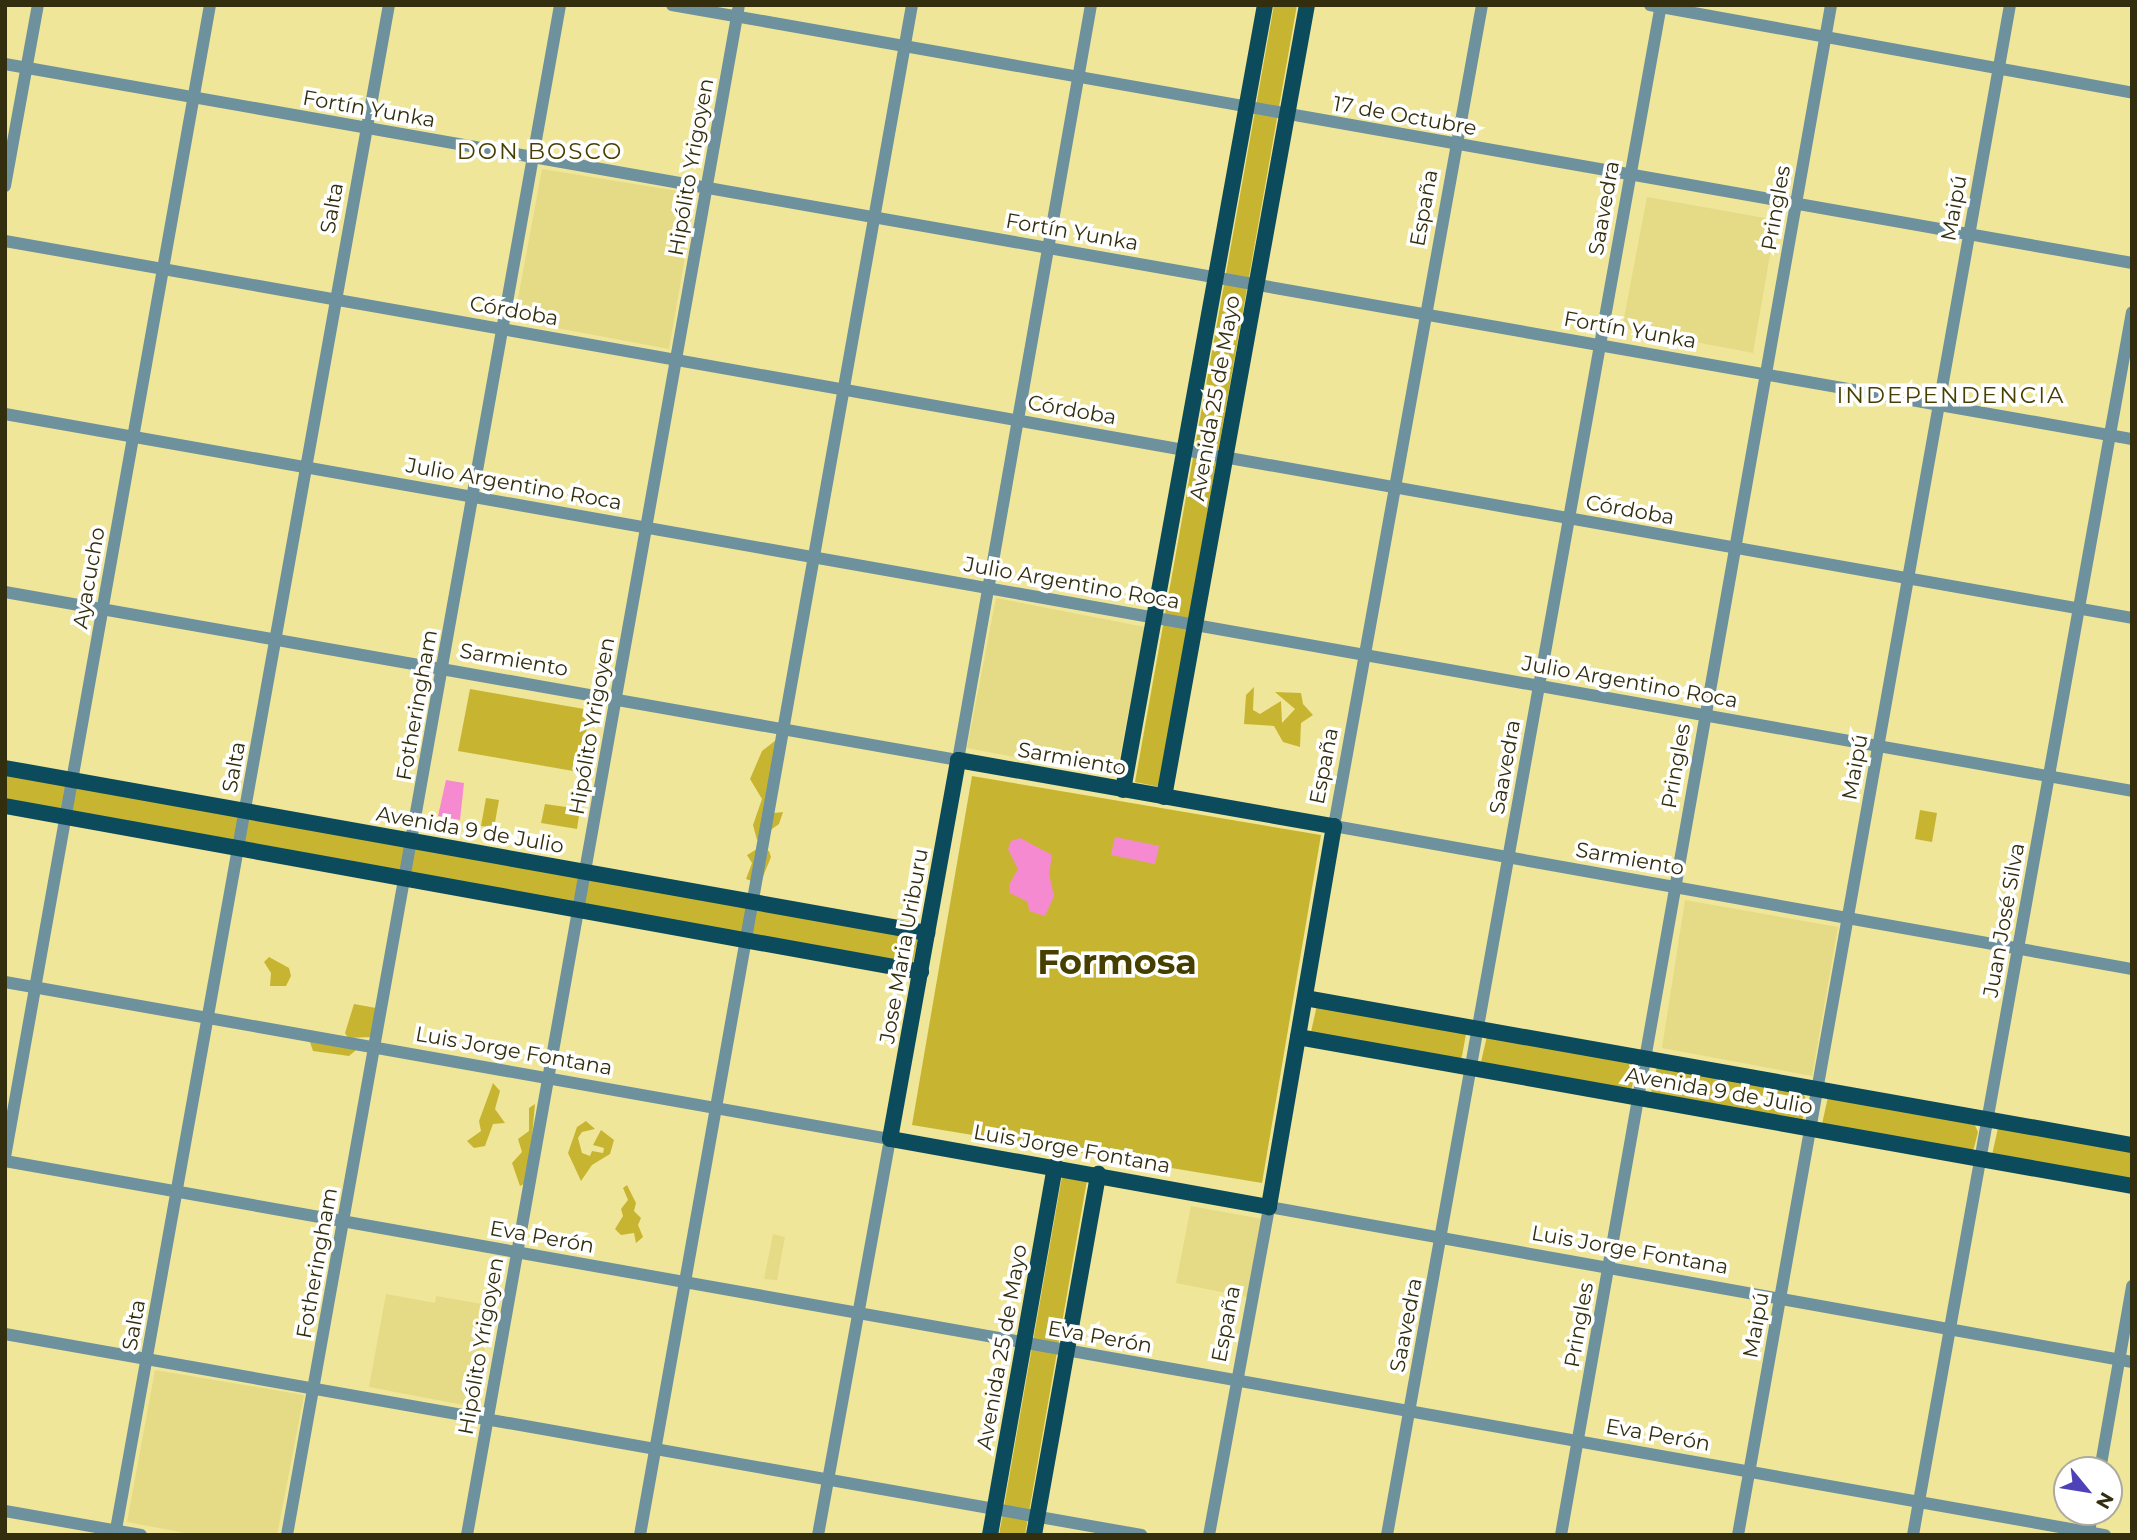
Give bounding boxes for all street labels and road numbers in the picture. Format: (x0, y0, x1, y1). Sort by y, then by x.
street label: Hipólito Yrigoyen (663, 76, 719, 258)
street label: Fortín Yunka (301, 85, 437, 133)
street label: 17 de Octubre (1331, 91, 1479, 141)
street label: Saavedra (1583, 159, 1625, 257)
street label: Pringles (1756, 164, 1796, 252)
street label: España (1405, 168, 1443, 248)
street label: Maipú (1936, 173, 1972, 243)
street label: Salta (315, 181, 349, 235)
street label: Fortín Yunka (1004, 208, 1140, 256)
street label: Córdoba (468, 291, 560, 331)
street label: Avenida 25 de Mayo (1185, 293, 1245, 503)
street label: Fortín Yunka (1562, 306, 1698, 354)
street label: Córdoba (1026, 390, 1118, 430)
street label: Julio Argentino Roca (404, 453, 624, 515)
street label: Córdoba (1584, 490, 1676, 530)
street label: Ayacucho (68, 525, 110, 631)
street label: Julio Argentino Roca (962, 552, 1182, 614)
street label: Fotheringham (391, 628, 443, 782)
street label: Hipólito Yrigoyen (564, 635, 620, 817)
street label: Sarmiento (458, 638, 570, 682)
street label: Julio Argentino Roca (1520, 651, 1740, 713)
street label: Saavedra (1484, 718, 1526, 816)
street label: Pringles (1656, 722, 1696, 810)
street label: España (1304, 726, 1344, 806)
street label: Maipú (1837, 732, 1873, 802)
street label: Sarmiento (1016, 737, 1128, 781)
street label: Salta (217, 740, 251, 794)
street label: Avenida 9 de Julio (374, 801, 566, 859)
street label: Sarmiento (1574, 837, 1686, 881)
street label: Juan José Silva (1978, 841, 2030, 999)
street label: Jose Maria Uriburu (874, 846, 934, 1046)
street label: Luis Jorge Fontana (414, 1021, 614, 1081)
street label: Avenida 9 de Julio (1623, 1062, 1815, 1120)
street label: Luis Jorge Fontana (972, 1119, 1172, 1179)
street label: Fotheringham (291, 1186, 343, 1340)
street label: Eva Perón (488, 1215, 596, 1259)
street label: Luis Jorge Fontana (1530, 1220, 1730, 1280)
street label: Avenida 25 de Mayo (972, 1242, 1032, 1452)
street label: Hipólito Yrigoyen (453, 1255, 509, 1437)
street label: Saavedra (1385, 1276, 1427, 1374)
street label: Pringles (1559, 1281, 1599, 1369)
street label: España (1206, 1284, 1246, 1364)
street label: Maipú (1738, 1290, 1774, 1360)
street label: Salta (117, 1298, 151, 1352)
street label: Eva Perón (1046, 1315, 1154, 1359)
street label: Eva Perón (1604, 1413, 1712, 1457)

